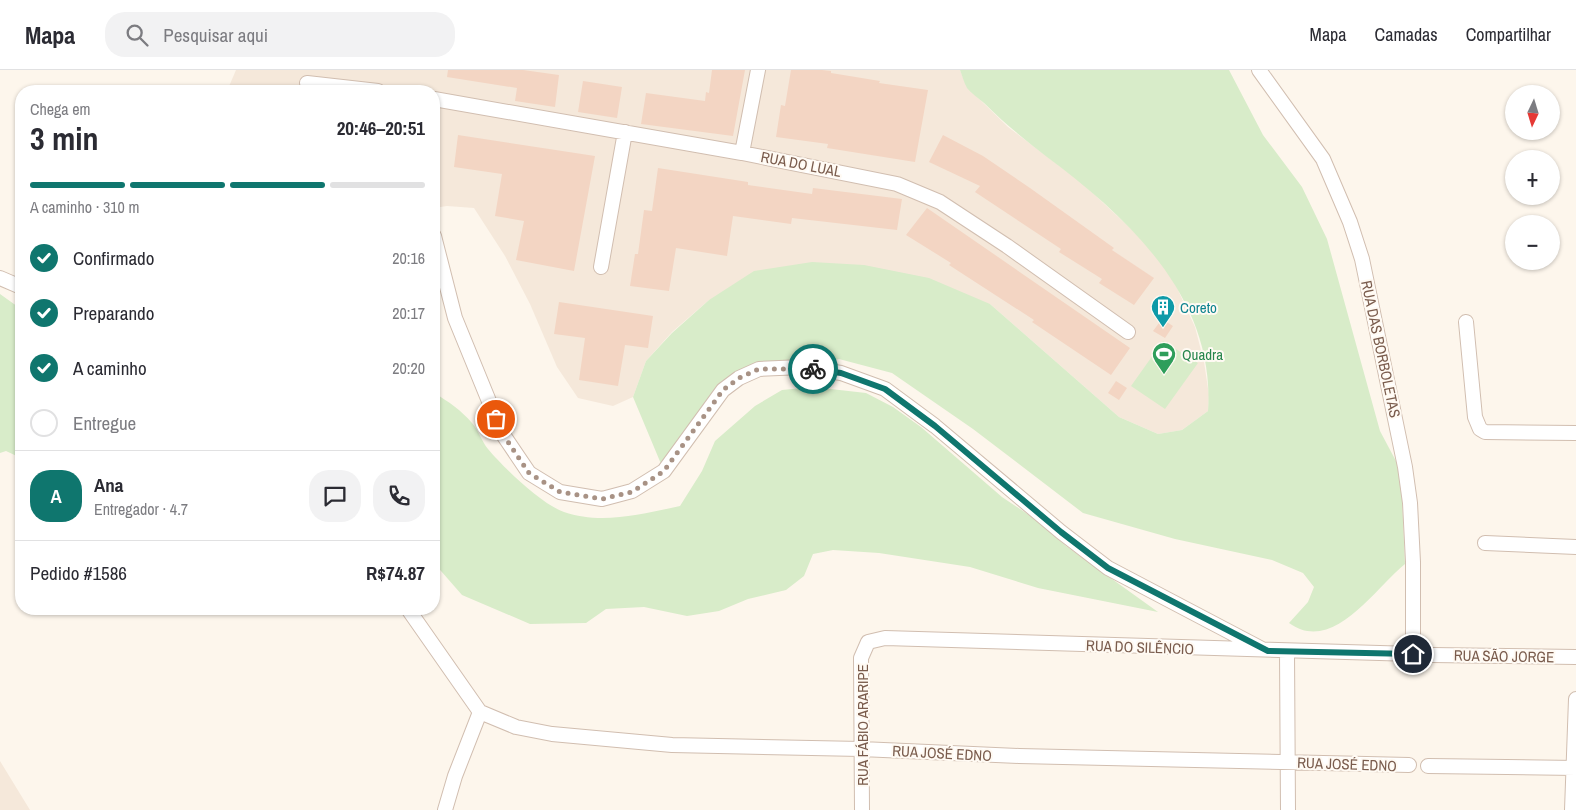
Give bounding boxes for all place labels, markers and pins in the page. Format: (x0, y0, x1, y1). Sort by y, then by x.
building icon: Coreto (1150, 294, 1176, 328)
place label: Coreto (1180, 297, 1217, 318)
sports icon: Quadra (1151, 341, 1177, 375)
place label: Quadra (1182, 344, 1223, 365)
pin (475, 398, 517, 440)
pin (1392, 633, 1434, 675)

